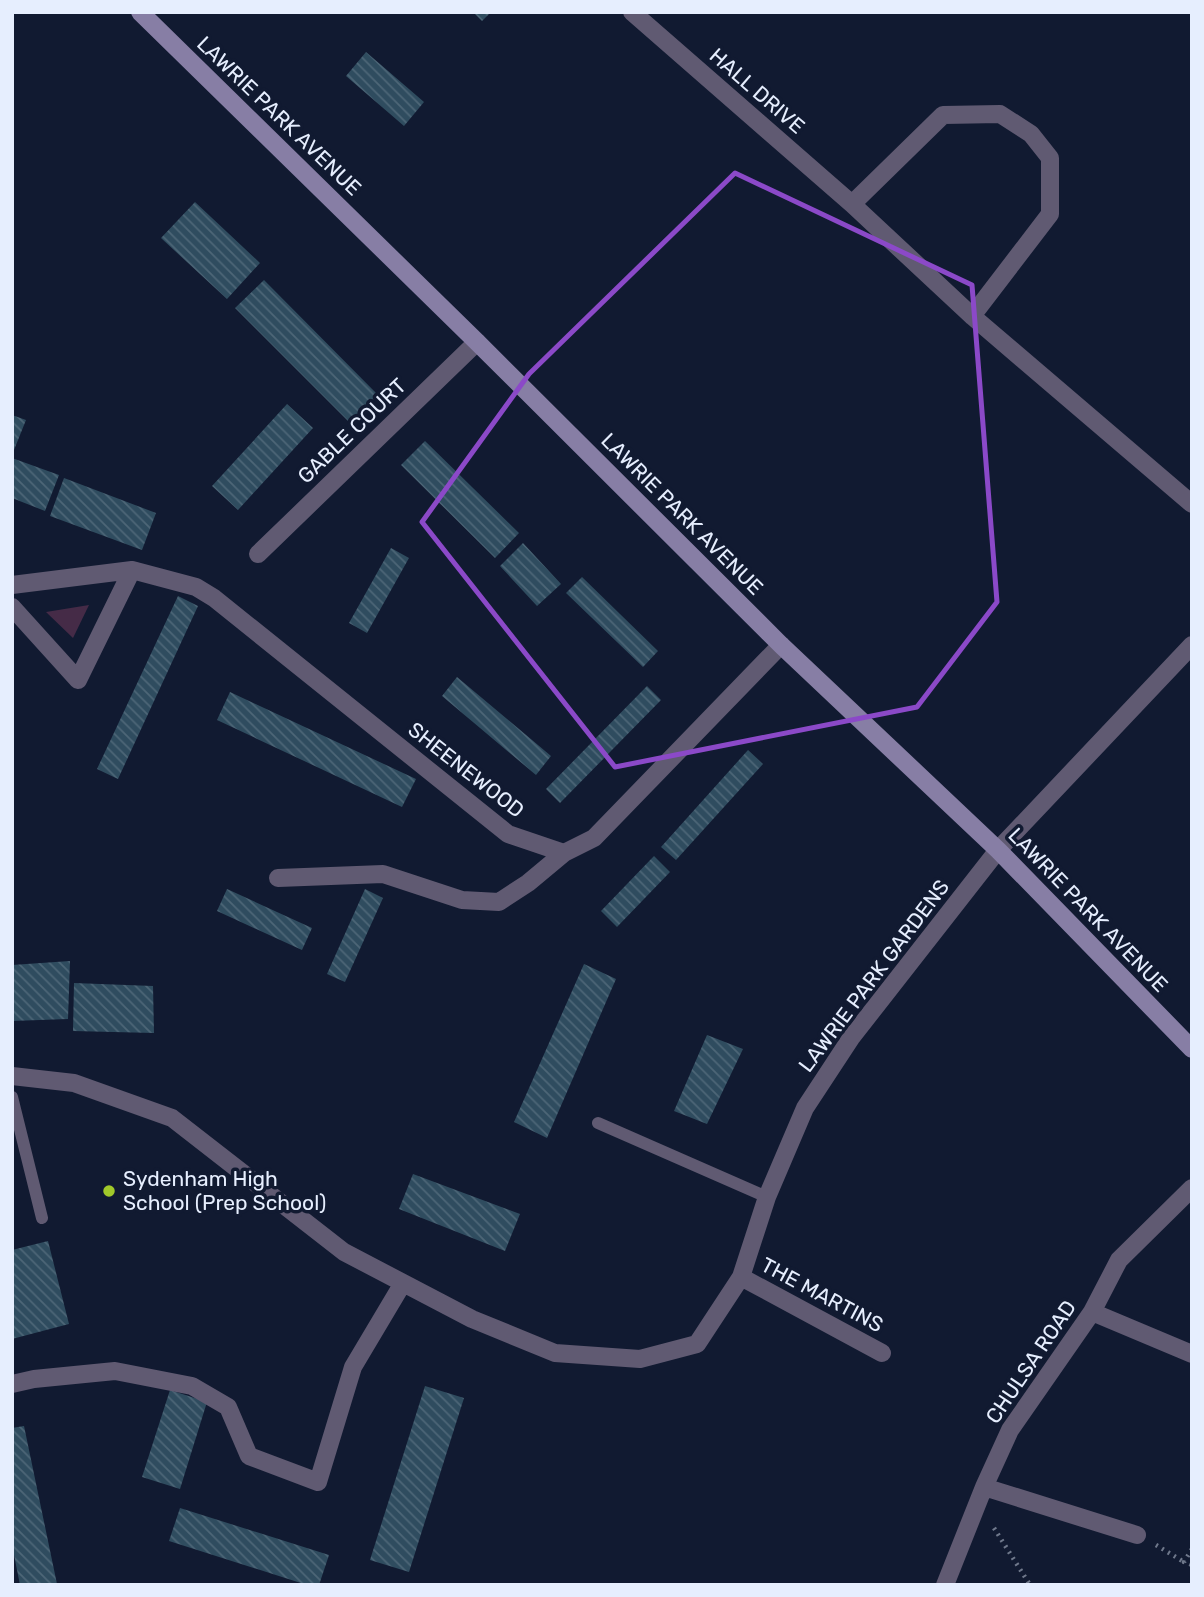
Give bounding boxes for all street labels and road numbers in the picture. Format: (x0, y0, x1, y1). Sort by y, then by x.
street label: LAWRIE PARK AVENUE (192, 31, 367, 201)
street label: HALL DRIVE (705, 43, 810, 139)
street label: GABLE COURT (292, 373, 411, 488)
street label: LAWRIE PARK AVENUE (596, 428, 768, 600)
street label: SHEENEWOOD (403, 717, 529, 823)
street label: LAWRIE PARK AVENUE (1003, 822, 1173, 997)
street label: LAWRIE PARK GARDENS (793, 875, 954, 1077)
street label: THE MARTINS (757, 1252, 888, 1337)
street label: CHULSA ROAD (980, 1295, 1081, 1428)

